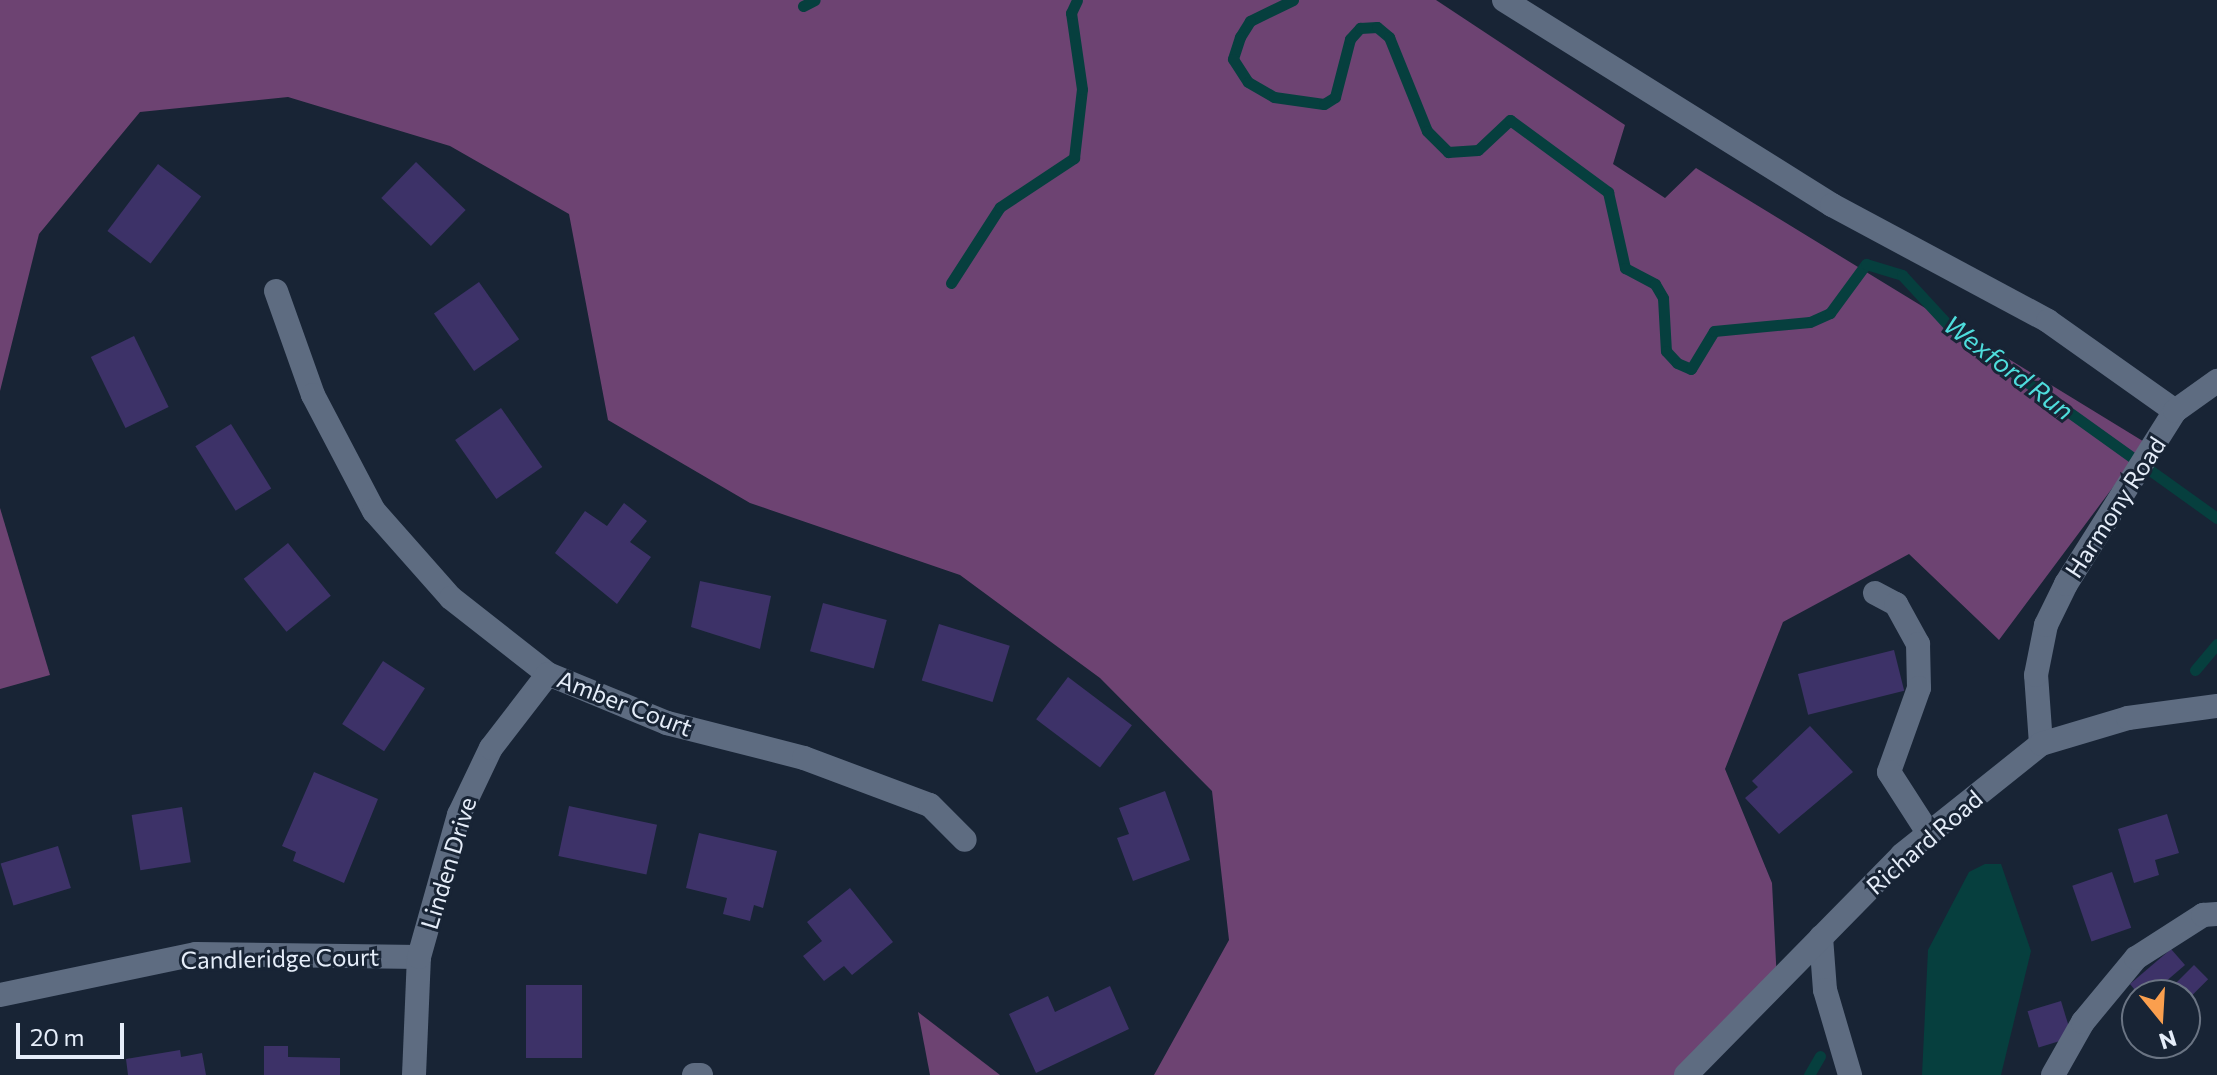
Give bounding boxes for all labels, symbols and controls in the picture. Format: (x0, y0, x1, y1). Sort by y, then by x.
water label: Wexford Run (1938, 308, 2080, 426)
street label: Harmony Road (2059, 431, 2171, 583)
street label: Amber Court (553, 664, 697, 742)
street label: Richard Road (1860, 784, 1988, 900)
street label: Linden Drive (414, 794, 482, 932)
street label: Candleridge Court (180, 942, 380, 974)
north arrow (2121, 979, 2201, 1059)
scale bar (20, 1007, 128, 1057)
text: 20 m (30, 1022, 84, 1051)
text: N (2156, 1025, 2180, 1056)

